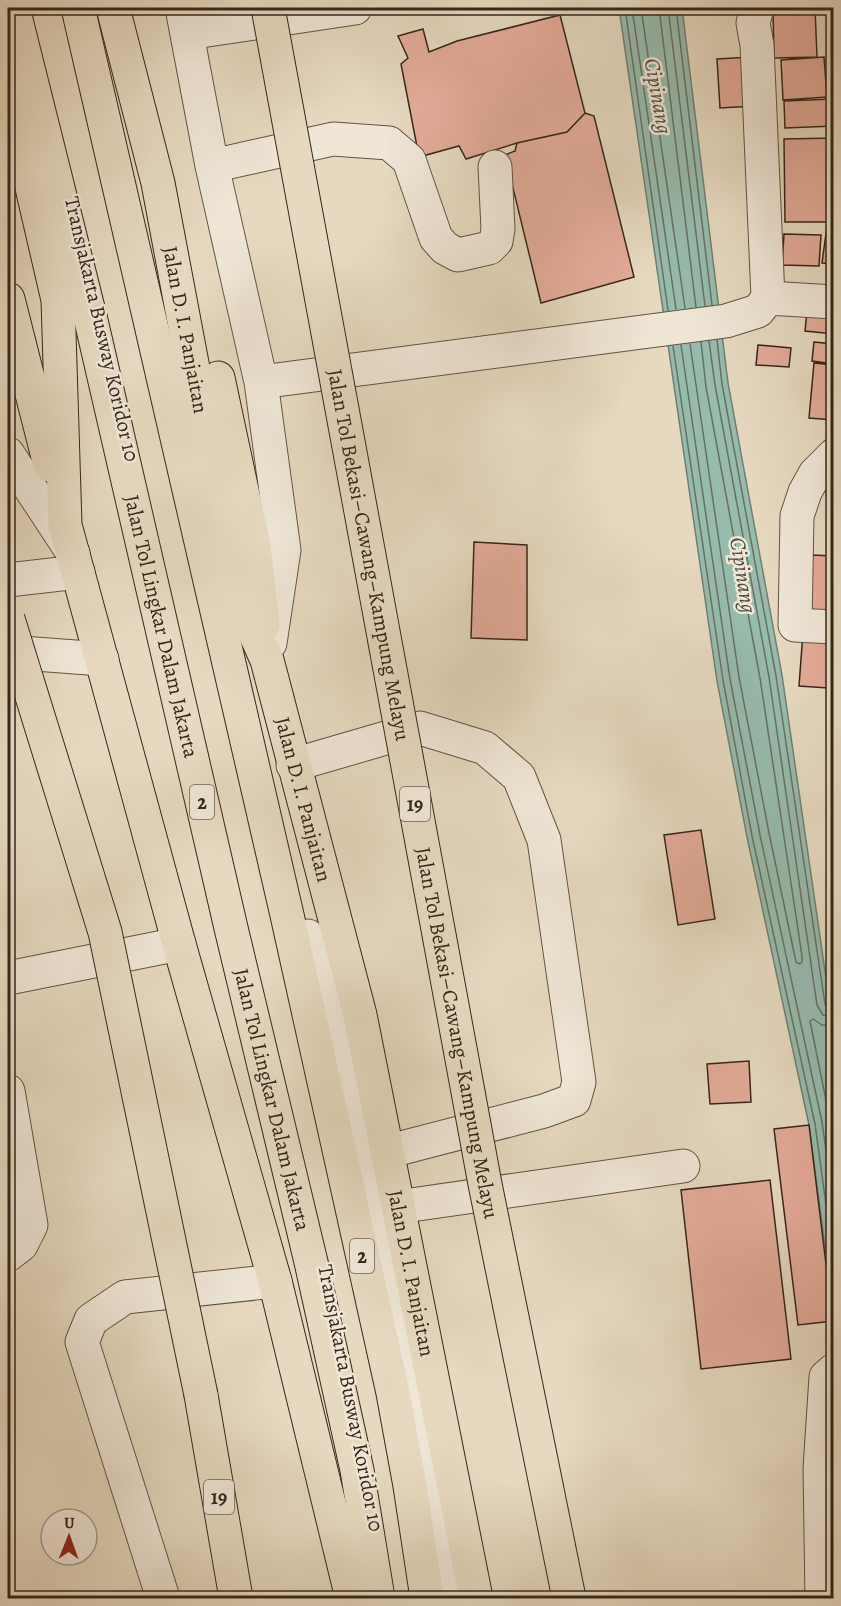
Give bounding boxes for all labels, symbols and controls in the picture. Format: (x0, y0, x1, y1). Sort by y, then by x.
water label: Cipinang (637, 56, 679, 137)
street label: Transjakarta Busway Koridor 10 (58, 194, 146, 464)
street label: Jalan D. I. Panjaitan (156, 244, 215, 416)
street label: Jalan Tol Bekasi–Cawang–Kampung Melayu (321, 367, 417, 744)
street label: Jalan Tol Lingkar Dalam Jakarta (118, 492, 205, 761)
water label: Cipinang (722, 535, 764, 615)
street label: Jalan D. I. Panjaitan (269, 714, 339, 885)
road number: 2 (190, 785, 214, 819)
road number: 19 (400, 787, 430, 821)
street label: Jalan Tol Bekasi–Cawang–Kampung Melayu (409, 845, 506, 1222)
street label: Jalan Tol Lingkar Dalam Jakarta (227, 966, 317, 1234)
street label: Jalan D. I. Panjaitan (381, 1187, 442, 1359)
road number: 2 (350, 1239, 374, 1273)
street label: Transjakarta Busway Koridor 10 (311, 1262, 391, 1534)
road number: 19 (204, 1480, 234, 1514)
north arrow (39, 1507, 99, 1567)
text: U (64, 1512, 75, 1534)

